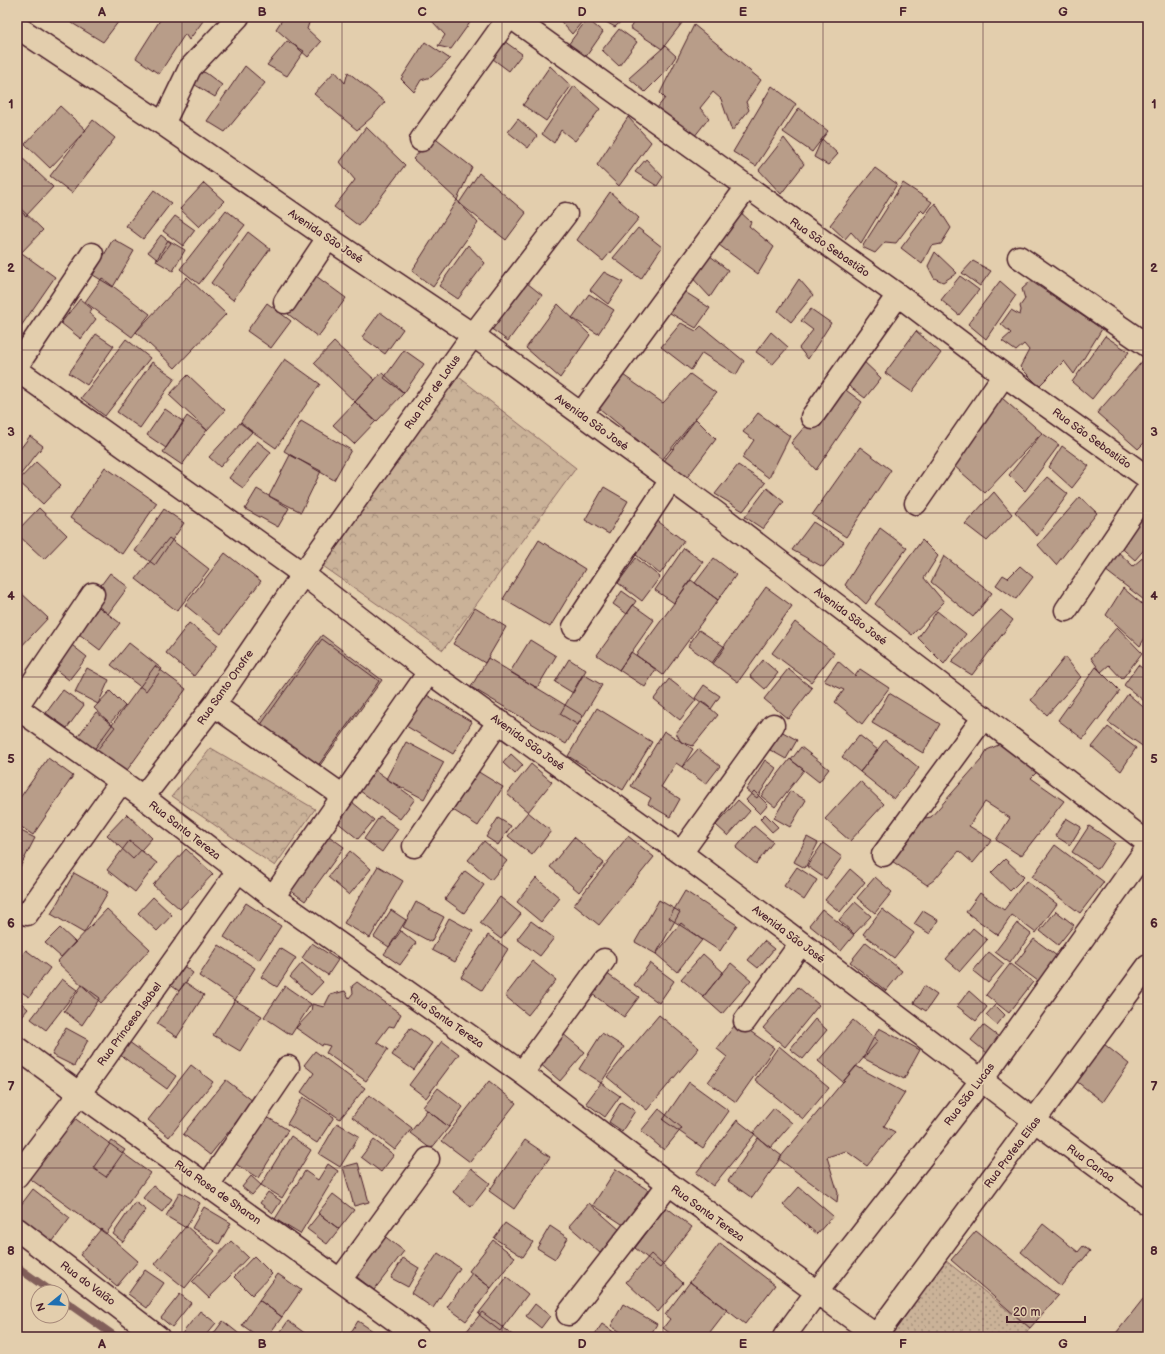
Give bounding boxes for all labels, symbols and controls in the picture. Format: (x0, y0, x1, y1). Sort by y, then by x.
text: A (97, 4, 106, 20)
text: B (257, 4, 267, 20)
text: C (417, 4, 427, 20)
text: D (577, 4, 587, 20)
text: E (739, 4, 748, 20)
text: F (899, 4, 907, 20)
text: G (1058, 4, 1068, 20)
text: 1 (8, 96, 14, 112)
text: 1 (1151, 96, 1157, 112)
street label: Avenida São José (286, 207, 366, 267)
street label: Rua São Sebastião (787, 215, 872, 280)
text: 2 (7, 260, 15, 276)
text: 2 (1150, 260, 1158, 276)
street label: Rua Flor de Lotus (402, 352, 463, 432)
street label: Avenida São José (552, 391, 631, 454)
street label: Rua São Sebastião (1050, 405, 1134, 471)
text: 3 (7, 424, 15, 440)
text: 3 (1150, 424, 1158, 440)
street label: Avenida São José (812, 585, 890, 648)
text: 4 (7, 588, 15, 604)
text: 4 (1150, 588, 1158, 604)
street label: Rua Santo Onofre (195, 647, 256, 727)
street label: Avenida São José (488, 711, 567, 774)
text: 5 (7, 751, 15, 767)
text: 5 (1150, 751, 1158, 767)
street label: Rua Santa Tereza (146, 798, 223, 862)
street label: Avenida São José (750, 903, 828, 966)
text: 6 (7, 915, 15, 931)
text: 6 (1150, 915, 1158, 931)
street label: Rua Princesa Isabel (95, 980, 164, 1069)
street label: Rua Santa Tereza (407, 990, 486, 1051)
street label: Rua São Lucas (942, 1060, 998, 1128)
text: 7 (7, 1079, 15, 1095)
text: 7 (1150, 1079, 1158, 1095)
street label: Rua Profeta Elias (981, 1114, 1044, 1190)
street label: Rua Canaa (1064, 1142, 1117, 1185)
street label: Rua Rosa de Sharon (172, 1158, 263, 1227)
street label: Rua Santa Tereza (668, 1182, 747, 1244)
text: 8 (7, 1243, 15, 1259)
text: 8 (1150, 1243, 1158, 1259)
street label: Rua do Valão (58, 1259, 118, 1308)
north arrow (30, 1284, 70, 1324)
scale bar (1007, 1298, 1085, 1324)
text: N (34, 1301, 48, 1313)
text: 20 m (1013, 1305, 1040, 1320)
text: A (97, 1336, 106, 1352)
text: B (257, 1336, 267, 1352)
text: C (417, 1336, 427, 1352)
text: D (577, 1336, 587, 1352)
text: E (739, 1336, 748, 1352)
text: F (899, 1336, 907, 1352)
text: G (1058, 1336, 1068, 1352)

